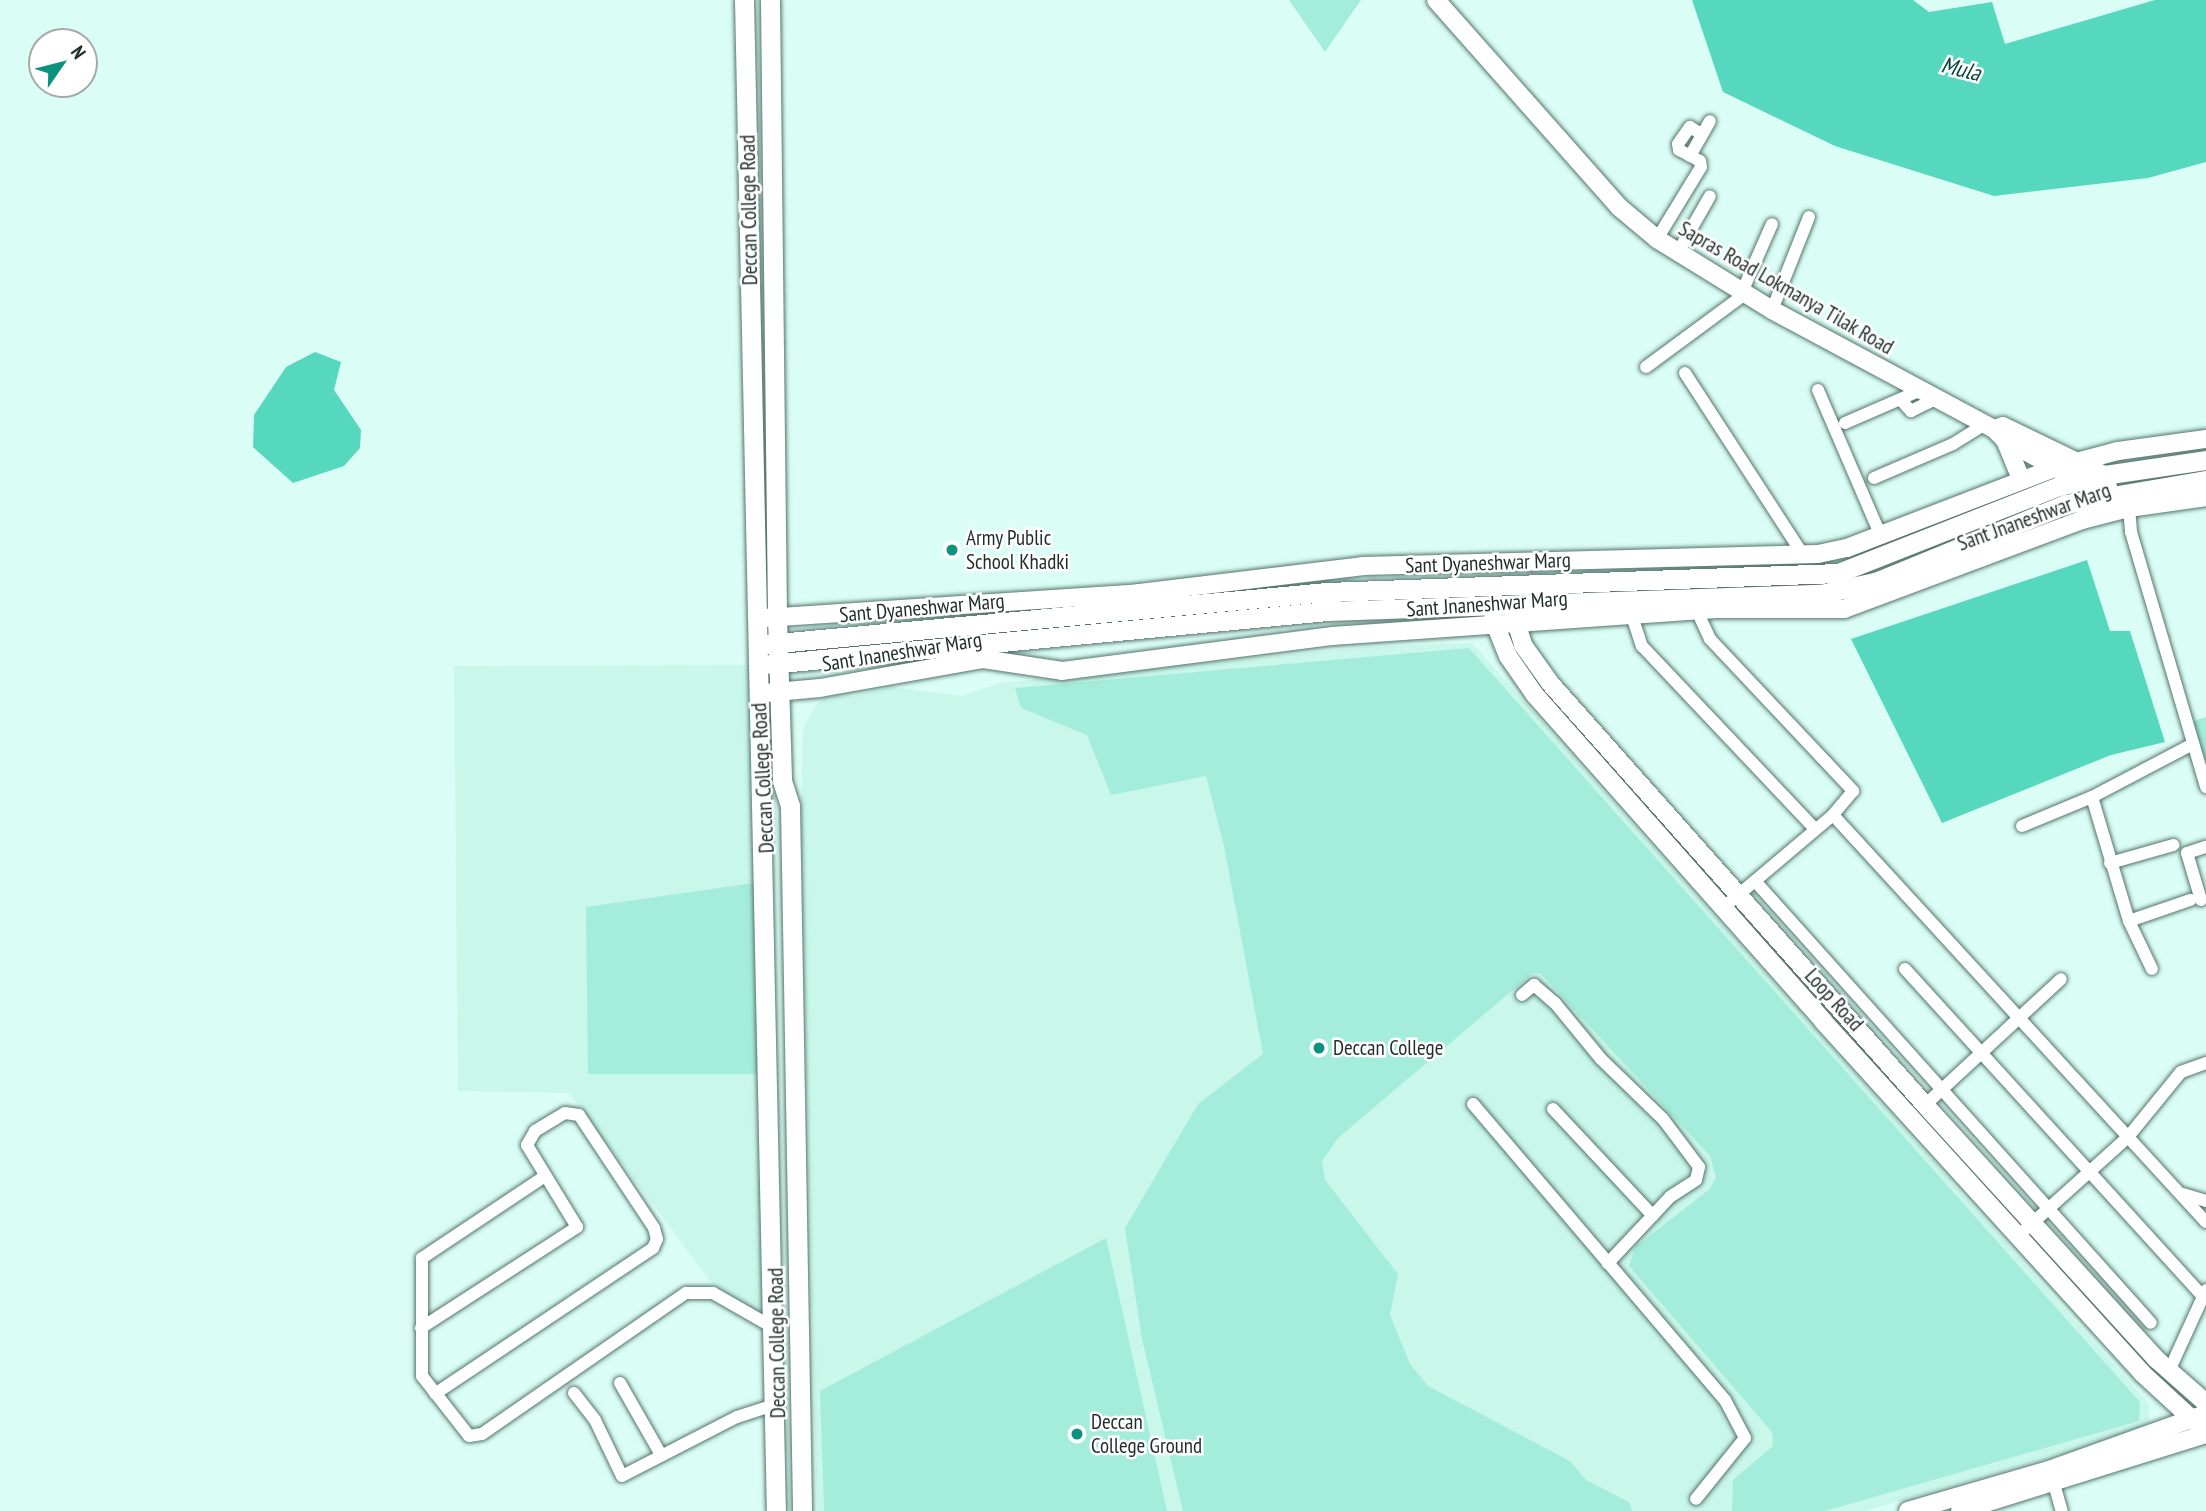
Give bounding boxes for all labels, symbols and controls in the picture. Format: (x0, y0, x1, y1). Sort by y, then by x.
north arrow (28, 28, 98, 98)
text: N (66, 41, 91, 63)
water label: Mula (1939, 51, 1983, 87)
street label: Deccan College Road (735, 134, 763, 286)
street label: Sapras Road Lokmanya Tilak Road (1674, 216, 1898, 360)
street label: Sant Jnaneshwar Marg (1954, 478, 2114, 556)
place label: Army Public School Khadki (966, 525, 1069, 575)
marker: Army Public School Khadki (944, 542, 960, 558)
street label: Sant Dyaneshwar Marg (1405, 548, 1571, 578)
street label: Sant Jnaneshwar Marg (1406, 586, 1568, 622)
street label: Sant Dyaneshwar Marg (838, 588, 1006, 628)
street label: Sant Jnaneshwar Marg (820, 627, 984, 677)
street label: Deccan College Road (746, 702, 780, 854)
street label: Loop Road (1799, 964, 1869, 1036)
place label: Deccan College (1333, 1035, 1443, 1061)
marker: Deccan College (1311, 1040, 1327, 1056)
street label: Deccan College Road (763, 1267, 791, 1419)
place label: Deccan College Ground (1091, 1409, 1202, 1459)
marker: Deccan College Ground (1069, 1426, 1085, 1442)

